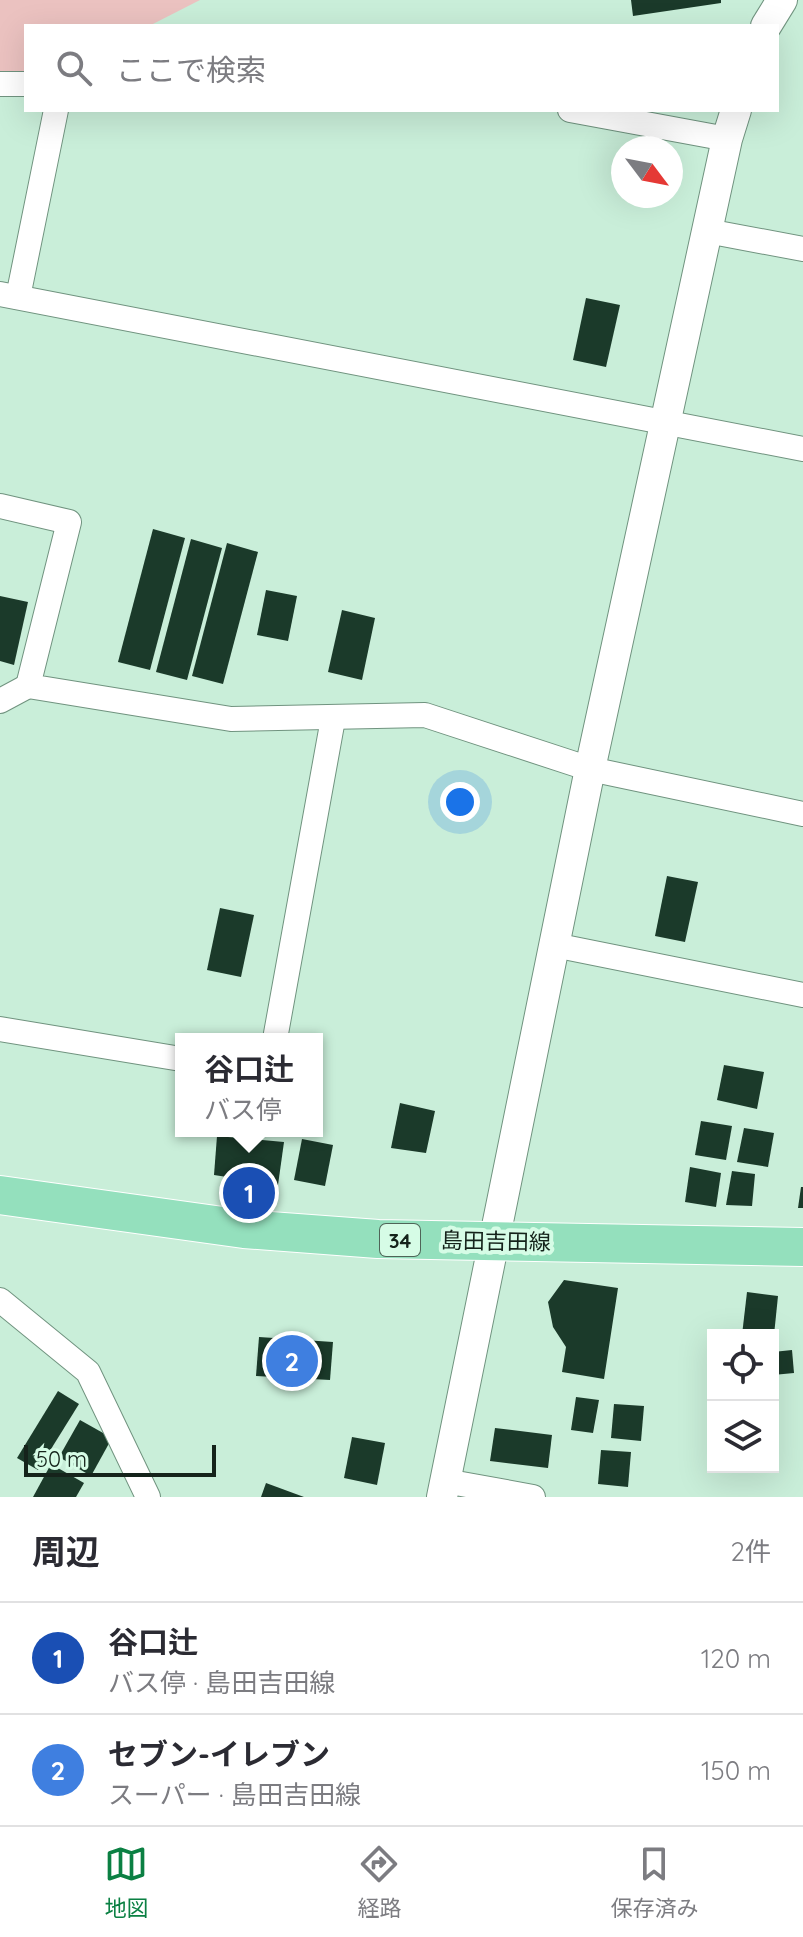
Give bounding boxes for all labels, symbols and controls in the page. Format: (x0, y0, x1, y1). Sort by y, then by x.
search box (24, 24, 779, 112)
icon: search (52, 46, 96, 90)
text: ここで検索 (116, 51, 266, 89)
north arrow (611, 136, 683, 208)
your location (440, 782, 480, 822)
popup (175, 1033, 323, 1137)
text: 谷口辻 (204, 1050, 294, 1088)
text: バス停 (204, 1093, 282, 1126)
pin: 1 (223, 1163, 275, 1223)
road number: 34 (380, 1224, 420, 1256)
street label: 島田吉田線 (441, 1226, 551, 1256)
map controls (707, 1329, 779, 1473)
button: locate (707, 1329, 779, 1401)
pin: 2 (266, 1331, 318, 1391)
button: layers (707, 1401, 779, 1473)
scale bar (24, 1441, 216, 1477)
text: 50 m (36, 1445, 87, 1473)
text: 周辺 (32, 1530, 100, 1573)
text: 2件 (731, 1535, 771, 1568)
text: 谷口辻 (108, 1623, 198, 1661)
text: 1 (53, 1642, 63, 1675)
text: 120 m (701, 1642, 771, 1675)
text: バス停 · 島田吉田線 (108, 1666, 335, 1699)
text: セブン-イレブン (108, 1735, 330, 1773)
text: 2 (51, 1754, 65, 1787)
text: 150 m (701, 1754, 771, 1787)
text: スーパー · 島田吉田線 (108, 1778, 361, 1811)
tab: 地図 (104, 1842, 149, 1922)
tab: 経路 (357, 1842, 402, 1922)
tab: 保存済み (610, 1842, 699, 1922)

